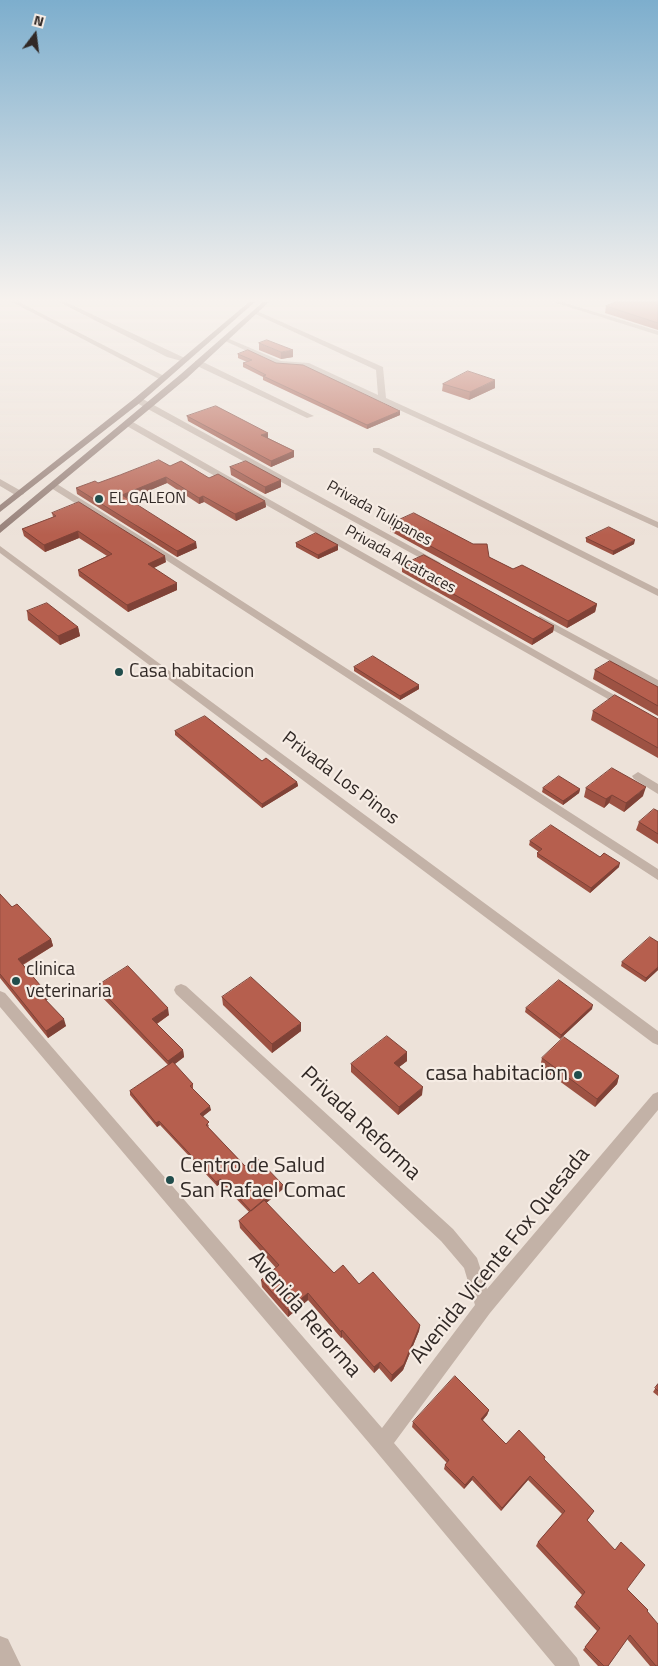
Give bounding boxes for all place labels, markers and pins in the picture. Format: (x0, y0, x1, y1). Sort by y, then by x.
place label: EL GALEON (109, 489, 186, 509)
marker: EL GALEON (93, 493, 105, 505)
place label: Casa habitacion (129, 661, 254, 683)
marker: Casa habitacion (113, 666, 125, 678)
place label: clinica veterinaria (26, 959, 111, 1003)
marker: clinica veterinaria (10, 975, 22, 987)
place label: casa habitacion (425, 1062, 568, 1088)
marker: casa habitacion (572, 1069, 584, 1081)
place label: Centro de Salud San Rafael Comac (180, 1154, 346, 1206)
marker: Centro de Salud San Rafael Comac (164, 1174, 176, 1186)

